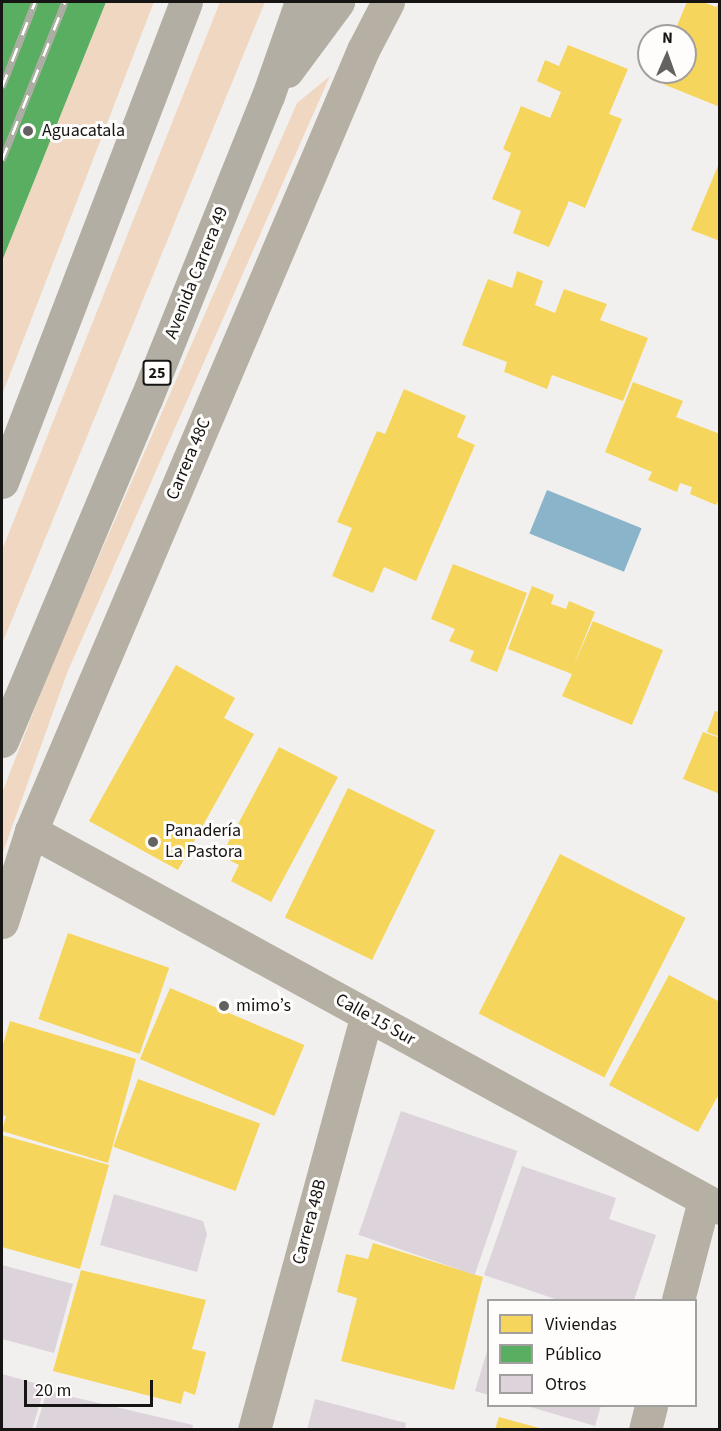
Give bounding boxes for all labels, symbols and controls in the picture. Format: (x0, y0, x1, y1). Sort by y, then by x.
north arrow (637, 24, 697, 84)
text: N (662, 27, 673, 49)
place label: Aguacatala (42, 120, 125, 142)
marker: Aguacatala (19, 122, 37, 140)
street label: Avenida Carrera 49 (161, 204, 233, 342)
road number: 25 (142, 360, 172, 386)
street label: Carrera 48C (162, 415, 216, 503)
place label: Panadería La Pastora (165, 821, 243, 864)
marker: Panadería La Pastora (146, 835, 160, 849)
street label: Calle 15 Sur (331, 989, 419, 1051)
place label: mimo’s (236, 995, 291, 1017)
marker: mimo’s (217, 999, 231, 1013)
street label: Carrera 48B (288, 1177, 332, 1267)
legend (487, 1299, 697, 1407)
text: Viviendas (545, 1312, 617, 1337)
text: Público (545, 1342, 602, 1367)
scale bar (27, 1368, 156, 1406)
text: Otros (545, 1372, 586, 1397)
text: 20 m (35, 1378, 71, 1403)

